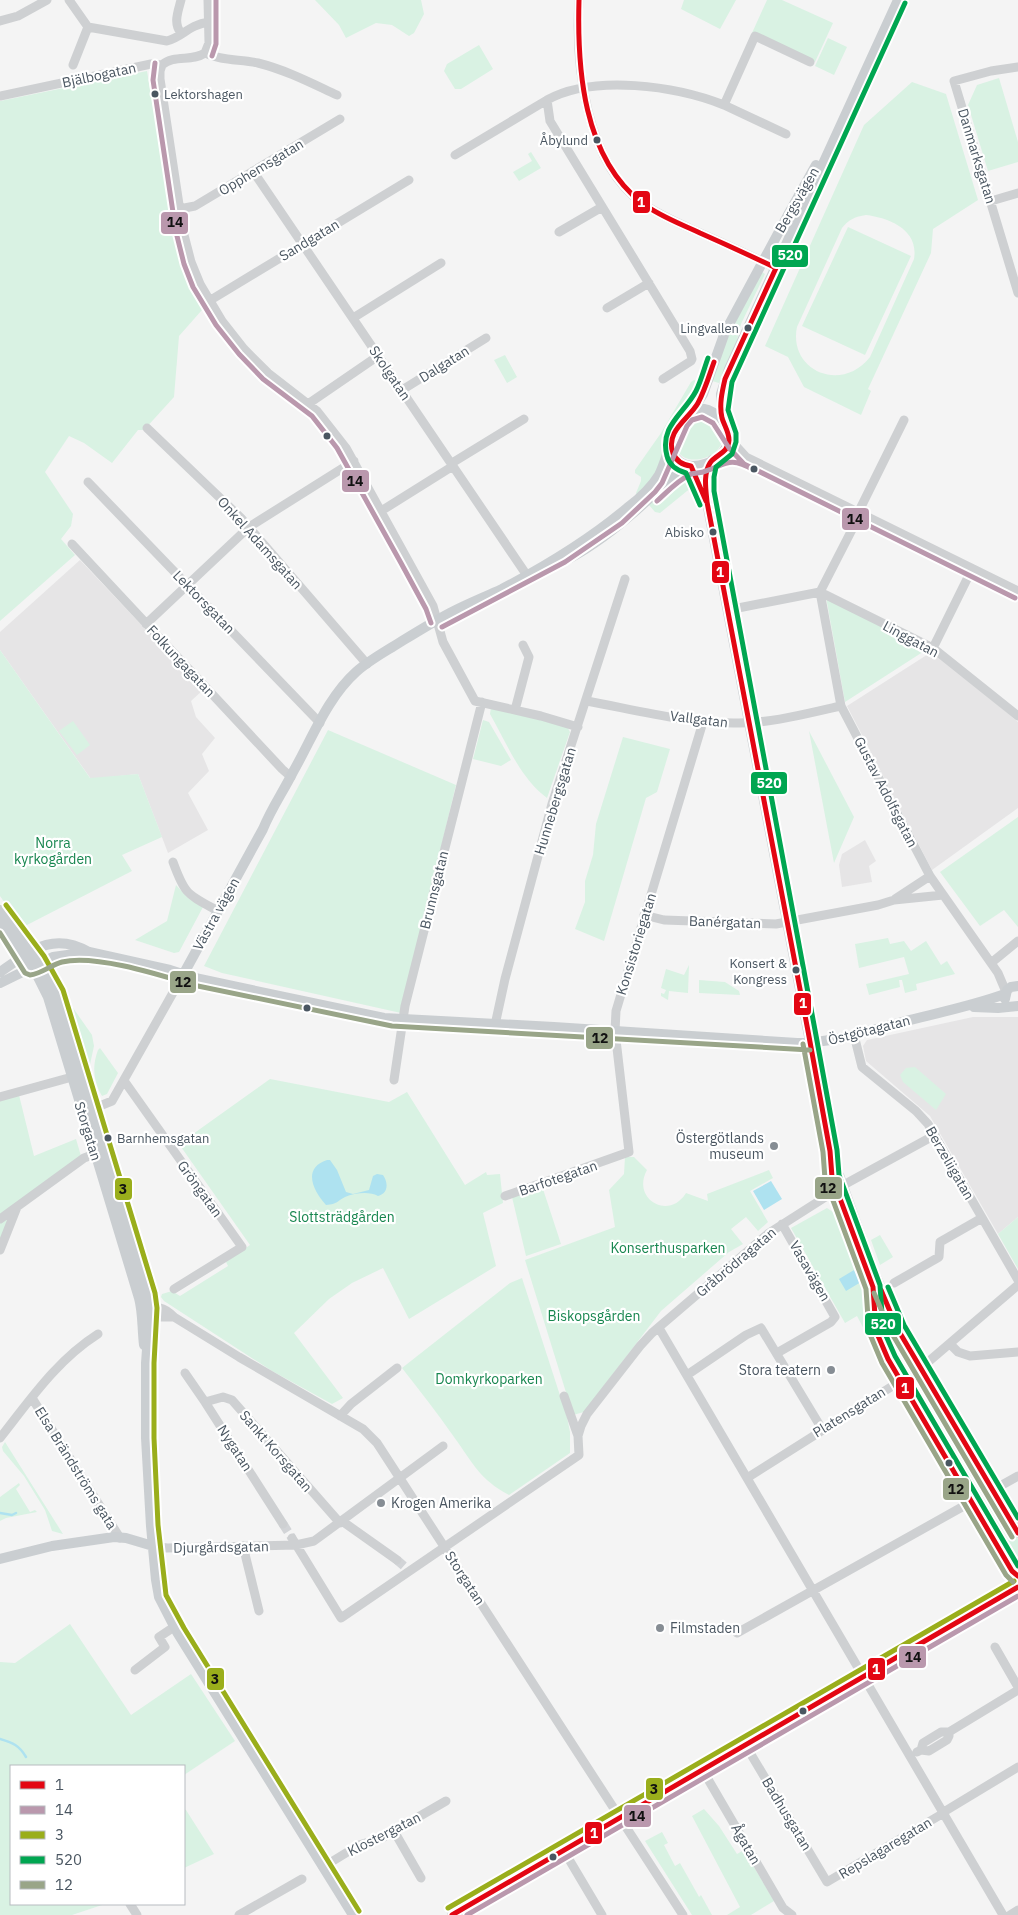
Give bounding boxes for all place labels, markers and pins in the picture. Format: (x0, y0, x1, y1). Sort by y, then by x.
place label: Lektorshagen (164, 86, 243, 103)
marker: Lektorshagen (150, 89, 160, 99)
place label: Åbylund (540, 132, 588, 149)
marker: Åbylund (592, 135, 602, 145)
place label: Lingvallen (680, 320, 739, 337)
marker: Lingvallen (743, 323, 753, 333)
unlabelled marker (322, 431, 332, 441)
unlabelled marker (749, 464, 759, 474)
place label: Abisko (665, 524, 704, 541)
marker: Abisko (708, 527, 718, 537)
place label: Konsert & Kongress (729, 955, 787, 988)
marker: Konsert & Kongress (791, 965, 801, 975)
unlabelled marker (302, 1003, 312, 1013)
place label: Östergötlands museum (676, 1129, 764, 1163)
place label: Barnhemsgatan (117, 1130, 209, 1147)
marker: Barnhemsgatan (103, 1133, 113, 1143)
marker: Östergötlands museum (768, 1140, 780, 1152)
place label: Stora teatern (739, 1361, 821, 1379)
marker: Stora teatern (825, 1364, 837, 1376)
unlabelled marker (944, 1458, 954, 1468)
place label: Krogen Amerika (391, 1494, 492, 1512)
marker: Krogen Amerika (375, 1497, 387, 1509)
place label: Filmstaden (670, 1619, 740, 1637)
marker: Filmstaden (654, 1622, 666, 1634)
unlabelled marker (798, 1706, 808, 1716)
unlabelled marker (548, 1852, 558, 1862)

